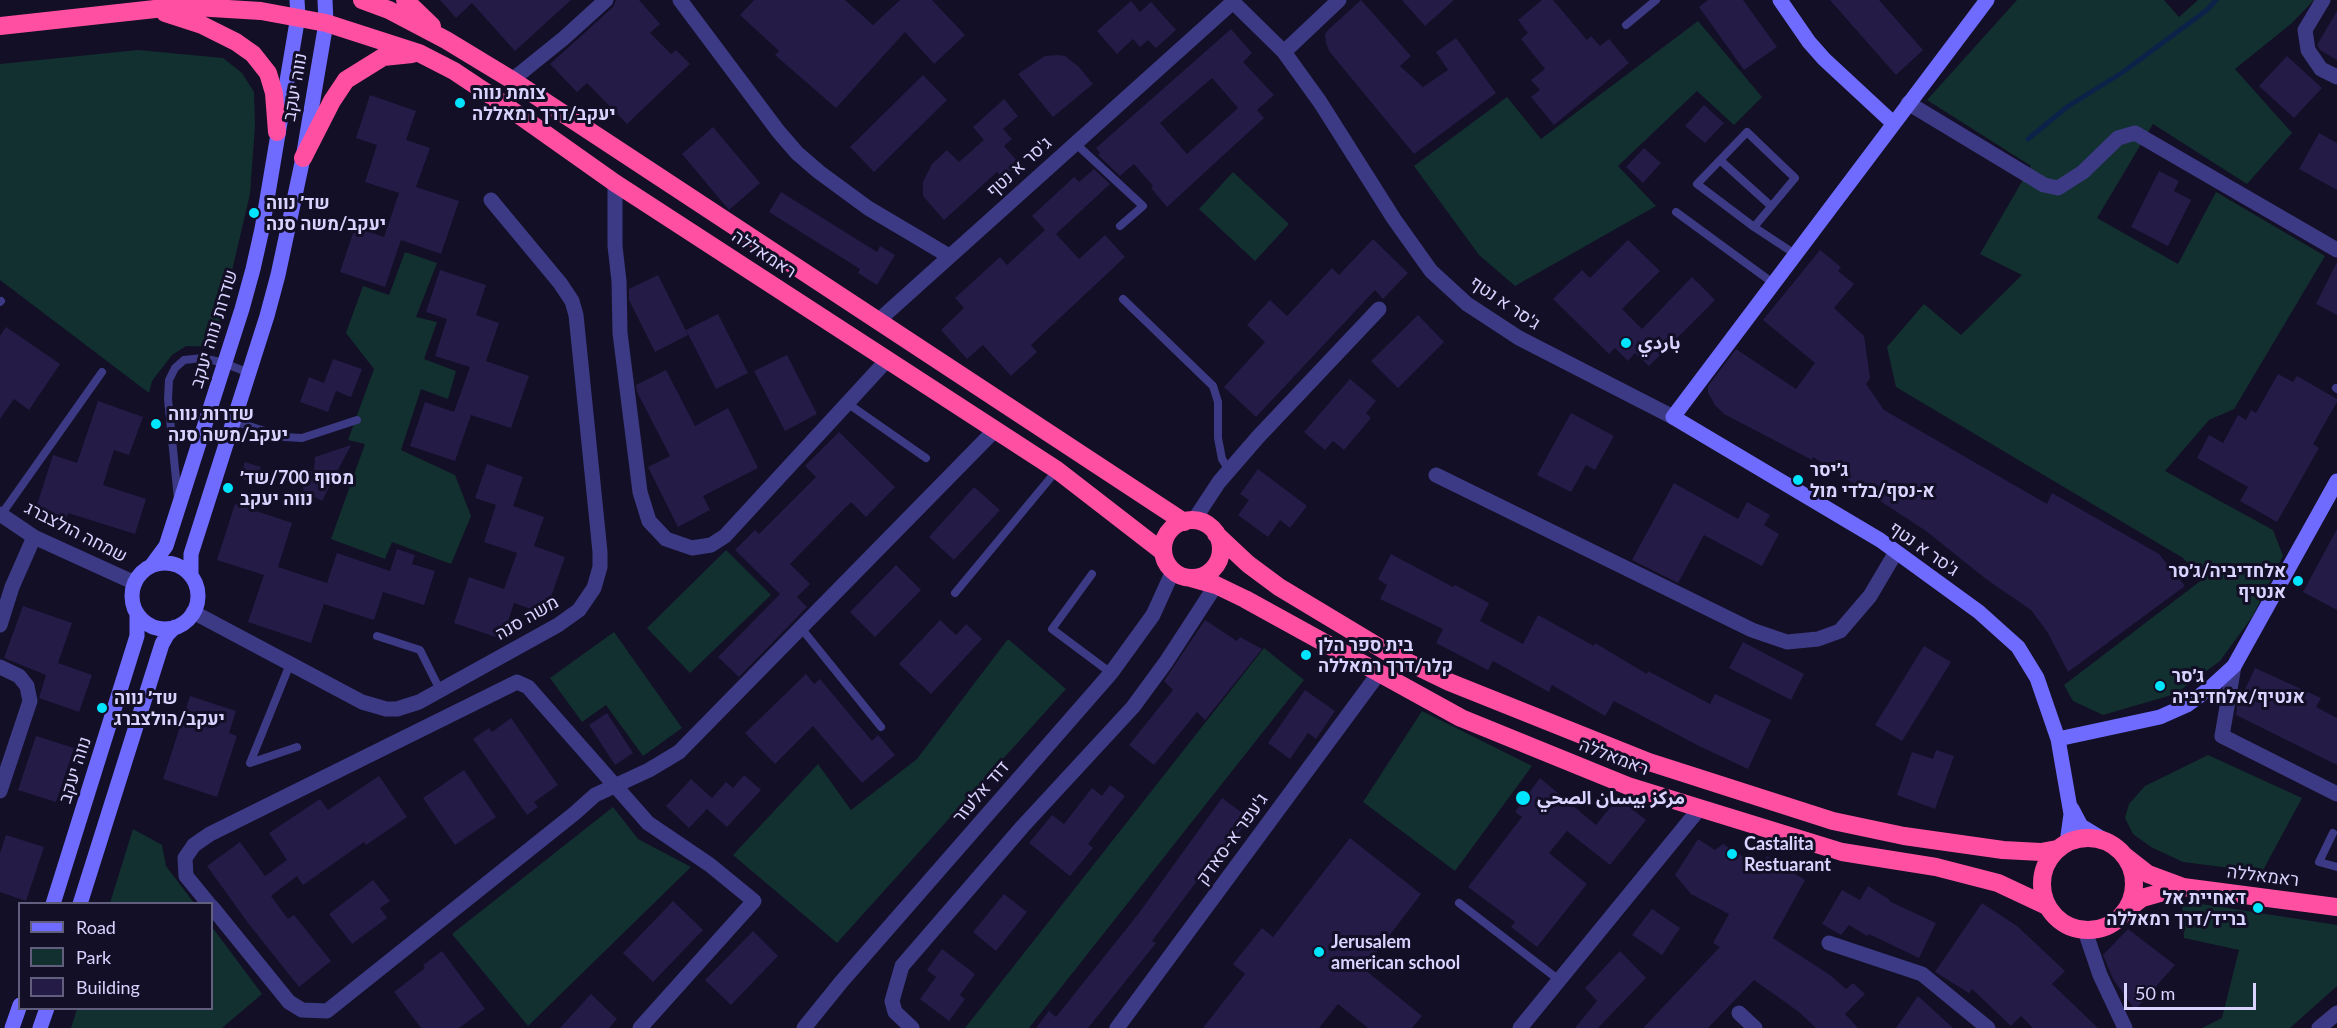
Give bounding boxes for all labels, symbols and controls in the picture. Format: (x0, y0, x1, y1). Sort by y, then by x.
street label: נווה יעקב (278, 51, 312, 123)
place label: צומת נווה יעקב/דרך רמאללה (472, 82, 615, 124)
marker: צומת נווה יעקב/דרך רמאללה (453, 96, 467, 110)
street label: ג'סר א נטף (982, 132, 1056, 202)
place label: שד׳ נווה יעקב/משה סנה (266, 192, 386, 234)
marker: שד׳ נווה יעקב/משה סנה (247, 206, 261, 220)
street label: ראמאללה (728, 225, 800, 283)
street label: שדרות נווה יעקב (186, 267, 242, 391)
street label: ג'סר א נטף (1466, 272, 1544, 334)
place label: باردي (1638, 332, 1680, 354)
marker: باردي (1619, 336, 1633, 350)
place label: שדרות נווה יעקב/משה סנה (168, 403, 288, 446)
marker: שדרות נווה יעקב/משה סנה (149, 417, 163, 431)
place label: ג׳יסר א-נסף/בלדי מול (1810, 459, 1935, 502)
place label: מסוף 700/שד׳ נווה יעקב (240, 467, 354, 510)
marker: ג׳יסר א-נסף/בלדי מול (1791, 473, 1805, 487)
marker: מסוף 700/שד׳ נווה יעקב (221, 481, 235, 495)
street label: שמחה הולצברג (21, 497, 131, 567)
street label: ג'סר א נטף (1885, 517, 1963, 581)
place label: אלחדיביה/ג׳סר אנטיף (2169, 560, 2286, 602)
marker: אלחדיביה/ג׳סר אנטיף (2291, 574, 2305, 588)
street label: משה סנה (492, 591, 562, 645)
place label: בית ספר הלן קלר/דרך רמאללה (1318, 634, 1453, 676)
marker: בית ספר הלן קלר/דרך רמאללה (1299, 648, 1313, 662)
place label: ג׳סר אנטיף/אלחדיביה (2172, 665, 2305, 708)
marker: ג׳סר אנטיף/אלחדיביה (2153, 679, 2167, 693)
place label: שד׳ נווה יעקב/הולצברג (114, 687, 225, 730)
marker: שד׳ נווה יעקב/הולצברג (95, 701, 109, 715)
street label: נווה יעקב (54, 734, 96, 806)
street label: ראמאללה (1576, 734, 1652, 780)
street label: דוד אלעזר (948, 757, 1014, 827)
place label: مركز بيسان الصحي (1537, 787, 1685, 809)
street label: ג'עפר א-סאדק (1192, 789, 1272, 889)
marker: مركز بيسان الصحي (1514, 789, 1532, 807)
place label: Castalita Restuarant (1744, 833, 1831, 876)
marker: Castalita Restuarant (1725, 847, 1739, 861)
street label: ראמאללה (2226, 861, 2300, 891)
place label: דאחיית אל בריד/דרך רמאללה (2106, 887, 2246, 930)
marker: דאחיית אל בריד/דרך רמאללה (2251, 901, 2265, 915)
legend (18, 902, 213, 1010)
text: Road (76, 916, 116, 938)
place label: Jerusalem american school (1331, 931, 1460, 974)
marker: Jerusalem american school (1312, 945, 1326, 959)
text: Park (76, 946, 111, 968)
scale bar (2127, 971, 2259, 1009)
text: Building (76, 976, 140, 998)
text: 50 m (2135, 982, 2175, 1004)

